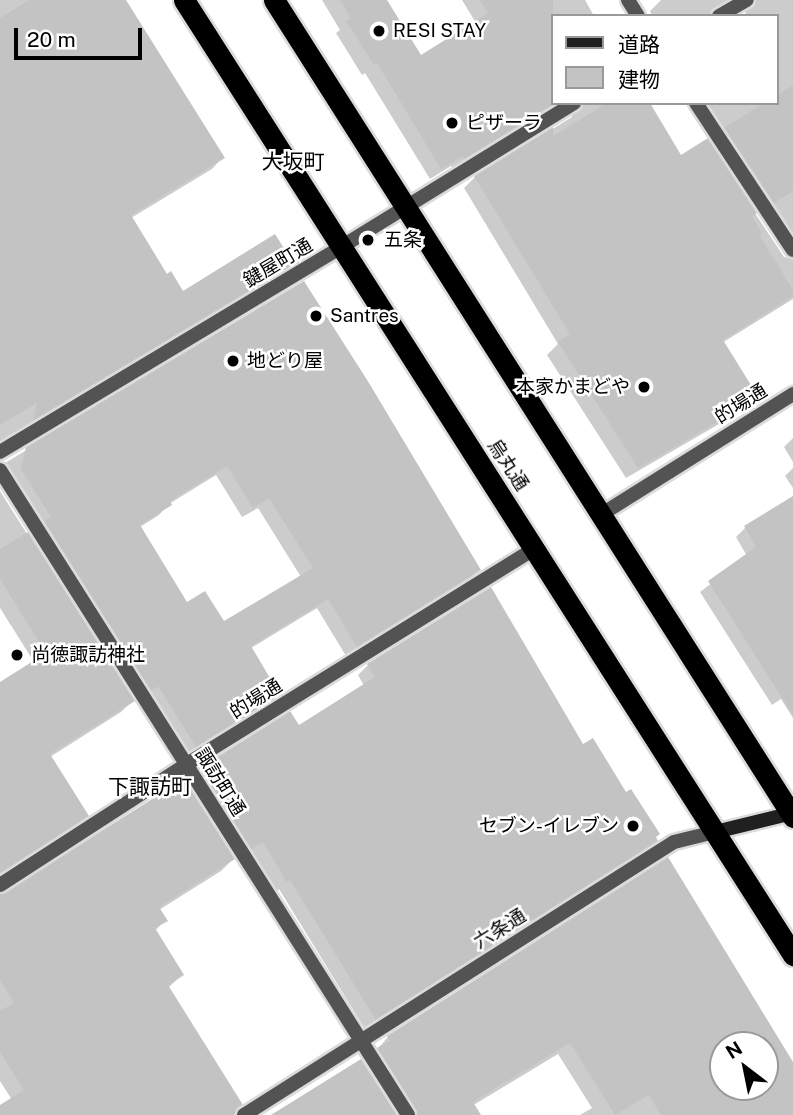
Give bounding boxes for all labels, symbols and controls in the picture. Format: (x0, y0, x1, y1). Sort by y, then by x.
scale bar (18, 14, 145, 58)
legend (552, 14, 779, 105)
place label: RESI STAY (393, 20, 486, 42)
marker: RESI STAY (371, 23, 387, 39)
text: 20 m (27, 27, 76, 52)
text: 道路 (618, 32, 660, 57)
text: 建物 (618, 67, 660, 92)
place label: ピザーラ (466, 112, 542, 134)
marker: ピザーラ (444, 115, 460, 131)
district label: 大坂町 (262, 149, 324, 175)
place label: 五条 (384, 229, 422, 251)
marker: 五条 (358, 230, 378, 250)
street label: 鍵屋町通 (240, 234, 316, 292)
place label: Santres (330, 305, 399, 327)
marker: Santres (308, 308, 324, 324)
place label: 地どり屋 (247, 350, 323, 372)
marker: 地どり屋 (225, 353, 241, 369)
place label: 本家かまどや (516, 376, 630, 398)
marker: 本家かまどや (636, 379, 652, 395)
street label: 的場通 (711, 379, 771, 429)
street label: 烏丸通 (483, 435, 533, 495)
place label: 尚徳諏訪神社 (31, 644, 145, 666)
marker: 尚徳諏訪神社 (9, 647, 25, 663)
street label: 的場通 (226, 674, 286, 724)
street label: 諏訪町通 (190, 744, 250, 820)
district label: 下諏訪町 (108, 774, 192, 800)
place label: セブン-イレブン (479, 815, 619, 837)
marker: セブン-イレブン (625, 818, 641, 834)
street label: 六条通 (470, 904, 530, 954)
north arrow (709, 1031, 779, 1101)
text: N (722, 1037, 746, 1063)

